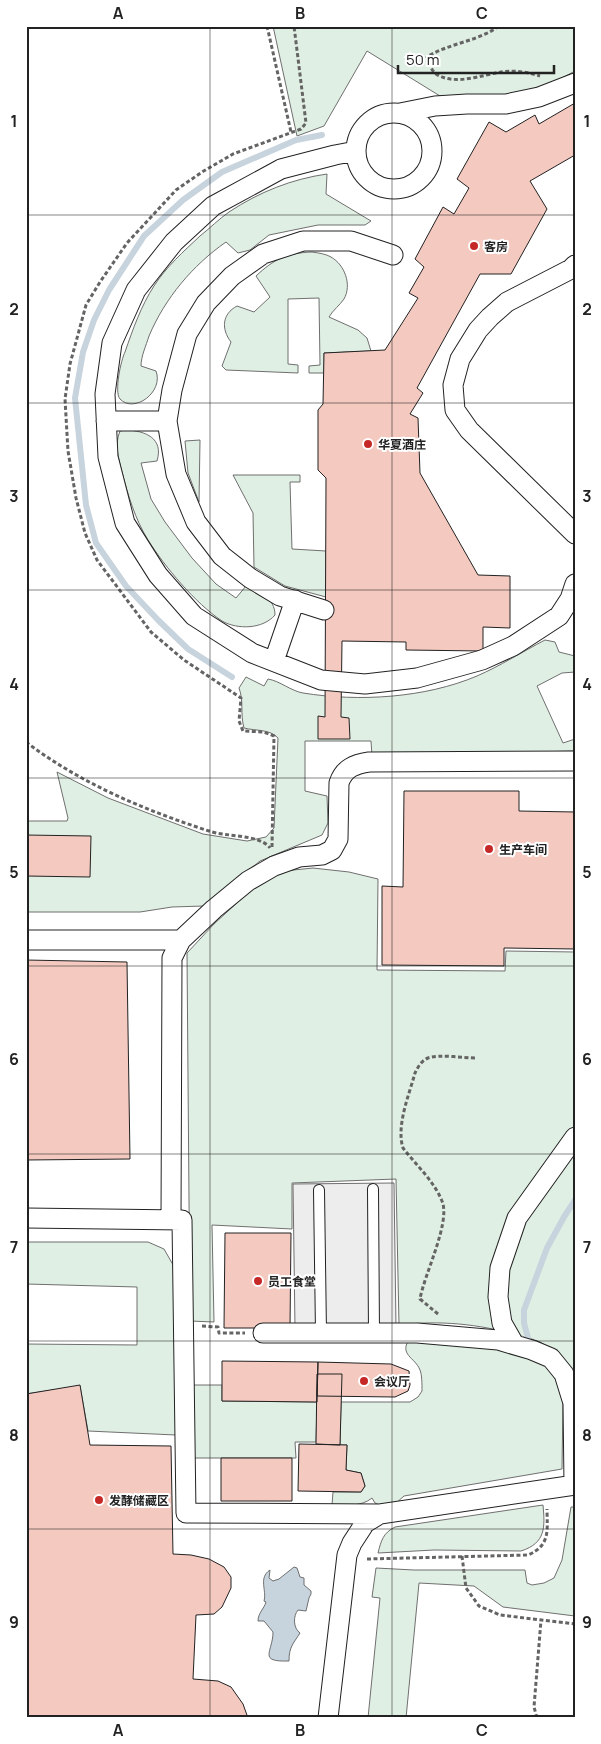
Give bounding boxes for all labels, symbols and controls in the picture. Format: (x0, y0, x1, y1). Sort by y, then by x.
text: A (113, 2, 124, 24)
text: B (295, 2, 305, 24)
text: C (476, 2, 488, 24)
scale bar (398, 42, 555, 74)
text: 50 m (406, 49, 440, 70)
text: 1 (10, 110, 18, 132)
text: 1 (583, 110, 591, 132)
place label: 客房 (484, 238, 508, 255)
marker: 客房 (468, 240, 480, 252)
text: 2 (9, 298, 19, 320)
text: 2 (582, 298, 592, 320)
place label: 华夏酒庄 (378, 436, 426, 453)
marker: 华夏酒庄 (362, 438, 374, 450)
text: 3 (9, 485, 19, 507)
text: 3 (582, 485, 592, 507)
text: 4 (9, 673, 19, 695)
text: 4 (582, 673, 592, 695)
place label: 生产车间 (499, 841, 547, 858)
marker: 生产车间 (483, 843, 495, 855)
text: 5 (9, 861, 19, 883)
text: 5 (582, 861, 592, 883)
text: 6 (9, 1048, 19, 1070)
text: 6 (582, 1048, 592, 1070)
text: 7 (10, 1236, 18, 1258)
text: 7 (583, 1236, 591, 1258)
place label: 员工食堂 (268, 1273, 316, 1290)
marker: 员工食堂 (252, 1275, 264, 1287)
place label: 会议厅 (374, 1373, 410, 1390)
marker: 会议厅 (358, 1375, 370, 1387)
text: 8 (9, 1424, 19, 1446)
text: 8 (582, 1424, 592, 1446)
place label: 发酵储藏区 (109, 1492, 169, 1509)
marker: 发酵储藏区 (93, 1494, 105, 1506)
text: 9 (9, 1611, 19, 1633)
text: 9 (582, 1611, 592, 1633)
text: A (113, 1719, 124, 1741)
text: B (295, 1719, 305, 1741)
text: C (476, 1719, 488, 1741)

